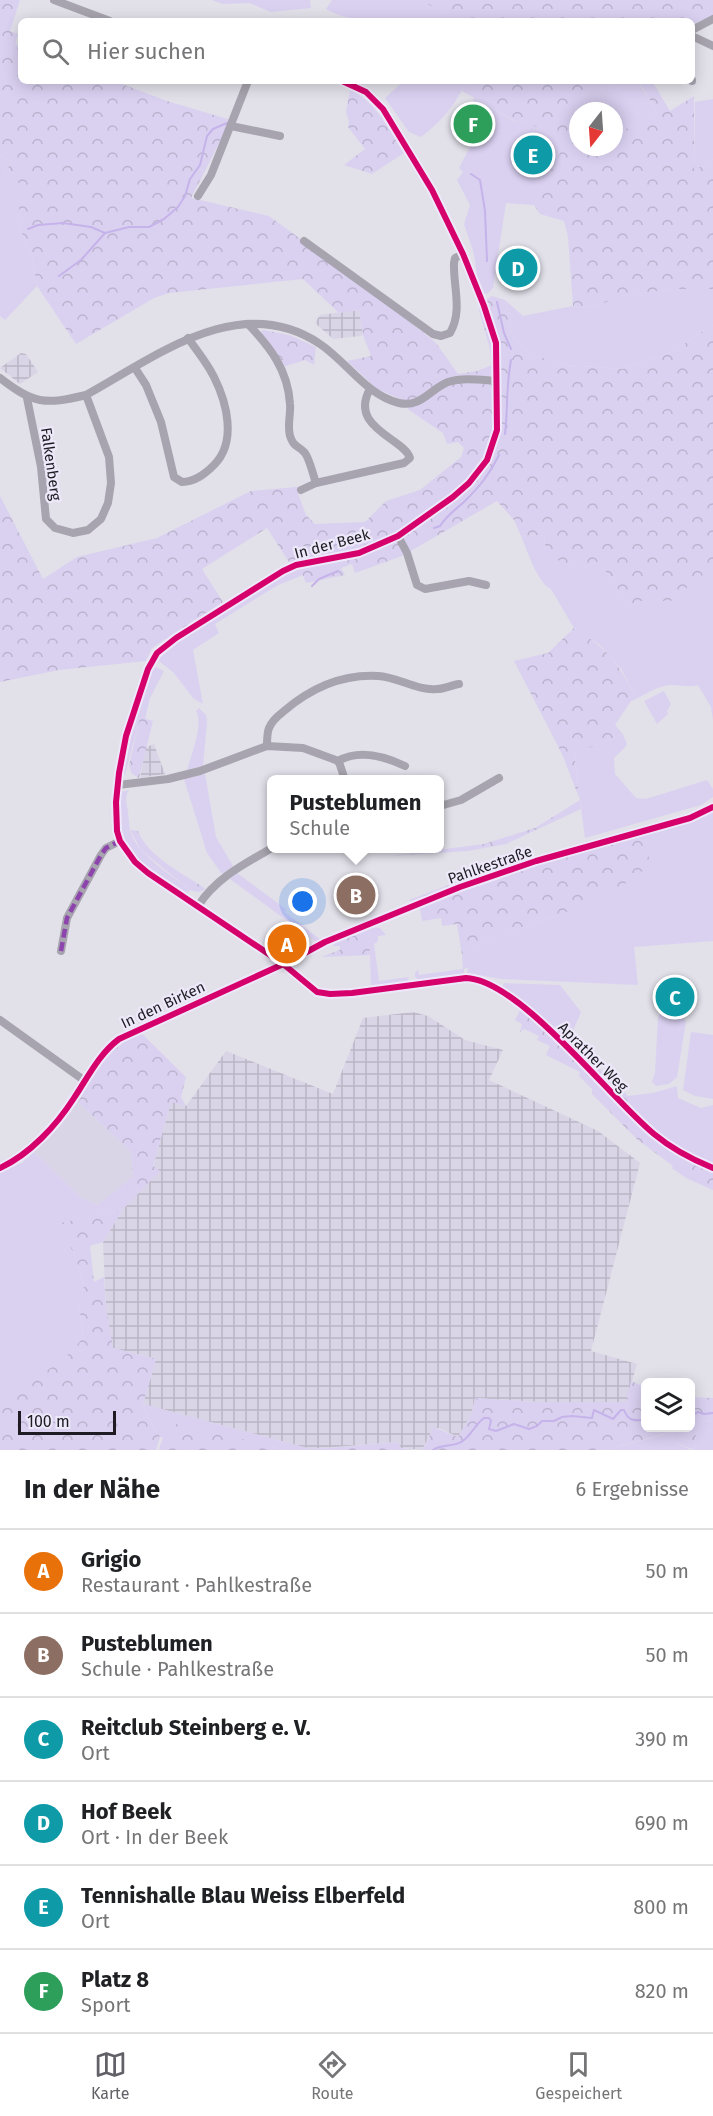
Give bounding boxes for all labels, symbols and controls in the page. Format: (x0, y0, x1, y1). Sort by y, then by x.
search box (18, 18, 695, 84)
icon: search (39, 35, 72, 68)
text: Hier suchen (87, 38, 206, 65)
pin: F (454, 102, 492, 146)
north arrow (569, 102, 623, 156)
pin: E (514, 132, 552, 178)
pin: D (498, 246, 538, 290)
street label: Falkenberg (37, 426, 65, 502)
street label: In der Beek (292, 525, 372, 563)
popup (267, 775, 444, 853)
text: Pusteblumen (290, 789, 421, 816)
text: Schule (290, 816, 350, 840)
street label: Pahlkestraße (446, 842, 534, 888)
pin: B (336, 872, 376, 918)
your location (288, 887, 317, 916)
pin: A (268, 922, 306, 966)
pin: C (656, 974, 694, 1020)
street label: In den Birken (118, 978, 208, 1032)
street label: Aprather Weg (554, 1018, 632, 1096)
map controls (641, 1378, 695, 1432)
button: layers (641, 1378, 695, 1432)
scale bar (18, 1408, 116, 1436)
text: 100 m (27, 1412, 70, 1431)
text: In der Nähe (24, 1474, 160, 1505)
text: 6 Ergebnisse (576, 1477, 689, 1501)
text: Grigio (81, 1546, 141, 1573)
text: A (38, 1559, 49, 1583)
text: 50 m (645, 1559, 689, 1583)
text: Restaurant · Pahlkestraße (81, 1573, 312, 1597)
text: Pusteblumen (81, 1630, 213, 1657)
text: B (37, 1643, 50, 1667)
text: 50 m (645, 1643, 689, 1667)
text: Schule · Pahlkestraße (81, 1657, 274, 1681)
text: Reitclub Steinberg e. V. (81, 1714, 311, 1741)
text: C (38, 1727, 49, 1751)
text: 390 m (635, 1727, 689, 1751)
text: Ort (81, 1741, 110, 1765)
text: Hof Beek (81, 1798, 172, 1825)
text: D (37, 1811, 50, 1835)
text: 690 m (635, 1811, 689, 1835)
text: Ort · In der Beek (81, 1825, 228, 1849)
text: Tennishalle Blau Weiss Elberfeld (81, 1882, 405, 1909)
text: E (38, 1895, 49, 1919)
text: 800 m (633, 1895, 689, 1919)
text: Ort (81, 1909, 110, 1933)
text: Platz 8 (81, 1966, 149, 1993)
text: F (39, 1979, 48, 2003)
text: 820 m (635, 1979, 689, 2003)
text: Sport (81, 1993, 130, 2017)
tab: Karte (91, 2048, 129, 2103)
tab: Route (311, 2048, 354, 2103)
tab: Gespeichert (535, 2048, 622, 2103)

